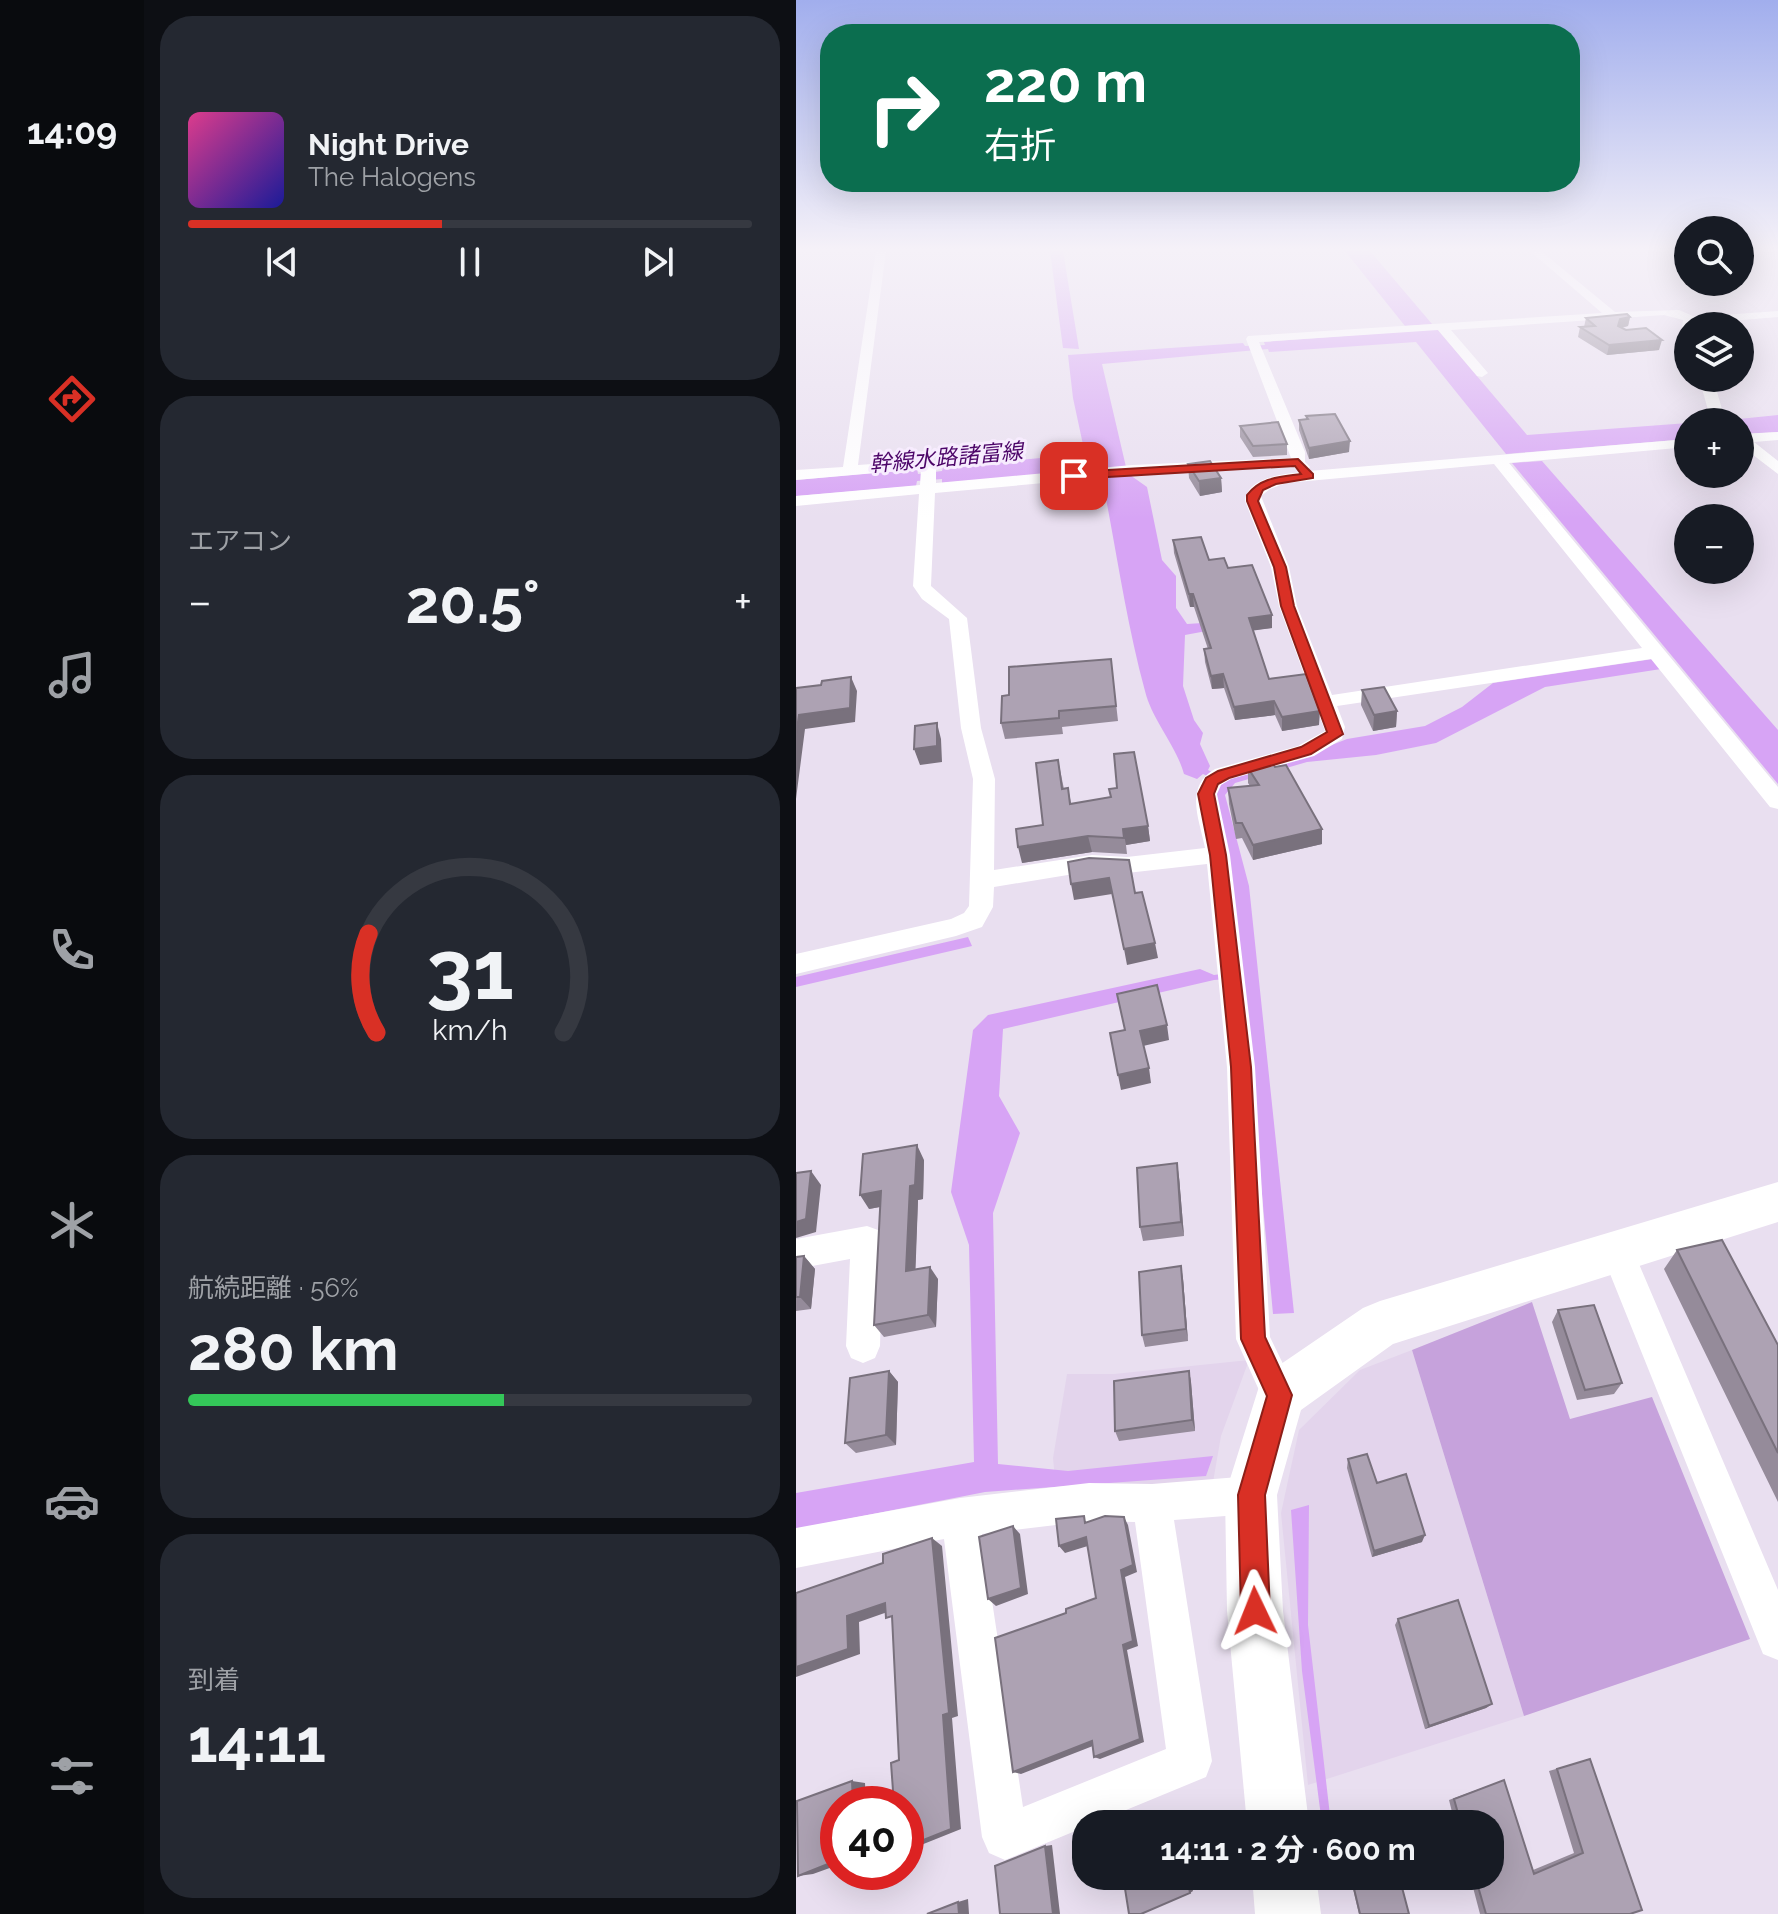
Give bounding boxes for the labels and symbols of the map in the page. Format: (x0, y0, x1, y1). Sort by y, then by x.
water label: 幹線水路諸富線 (868, 437, 1027, 477)
pin (1040, 442, 1108, 510)
position arrow (1213, 1569, 1297, 1653)
speed limit sign: 40 (820, 1786, 924, 1890)

